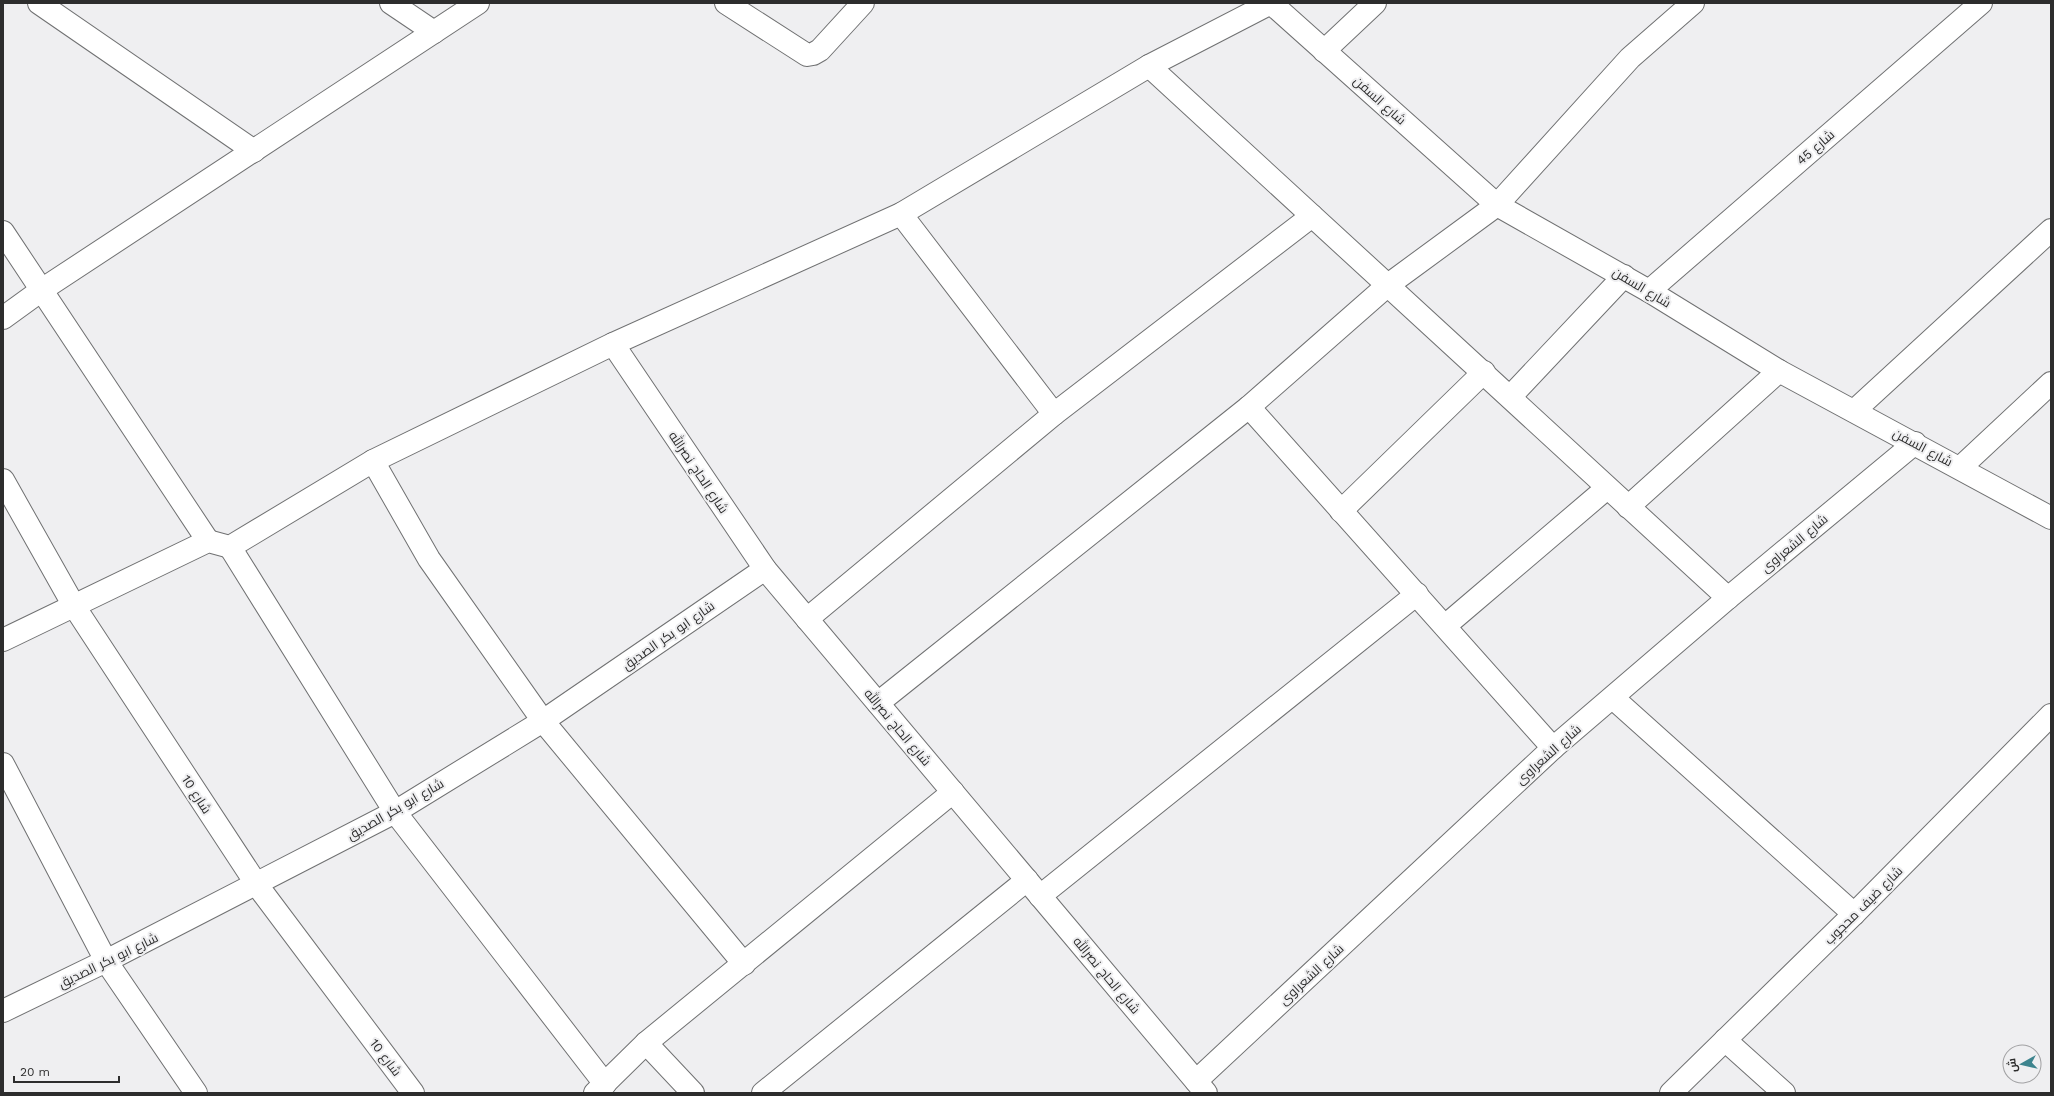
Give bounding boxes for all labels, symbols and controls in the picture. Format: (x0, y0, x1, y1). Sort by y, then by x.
street label: شارع السفن (1350, 73, 1409, 129)
street label: شارع 45 (1793, 127, 1838, 169)
street label: شارع السفن (1609, 264, 1674, 312)
street label: شارع السفن (1890, 425, 1955, 470)
street label: شارع الحاج نصرالله (665, 428, 732, 517)
street label: شارع الشعراوى (1758, 511, 1831, 576)
street label: شارع ابو بكر الصديق (619, 598, 718, 674)
street label: شارع الحاج نصرالله (860, 685, 935, 769)
street label: شارع الشعراوى (1513, 721, 1585, 788)
street label: شارع 10 (178, 772, 215, 817)
street label: شارع ابو بكر الصديق (344, 776, 447, 844)
street label: شارع ضيف محجوب (1821, 863, 1906, 948)
street label: شارع ابو بكر الصديق (56, 930, 161, 992)
street label: شارع الحاج نصرالله (1069, 933, 1144, 1017)
street label: شارع الشعراوى (1276, 941, 1347, 1009)
street label: شارع 10 (366, 1036, 404, 1079)
north arrow (2002, 1044, 2042, 1084)
text: ش (2005, 1057, 2020, 1073)
scale bar (14, 1058, 119, 1084)
text: 20 m (20, 1065, 50, 1079)

